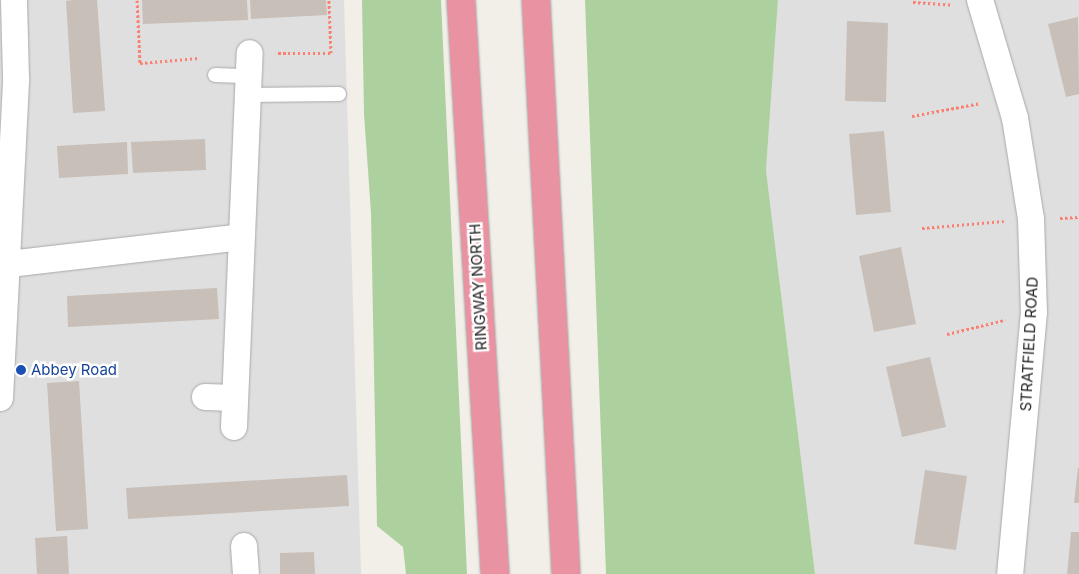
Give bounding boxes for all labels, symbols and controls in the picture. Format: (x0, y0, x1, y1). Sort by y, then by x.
street label: RINGWAY NORTH (466, 223, 490, 351)
street label: STRATFIELD ROAD (1016, 276, 1042, 412)
place label: Abbey Road (31, 361, 117, 379)
marker: Abbey Road (15, 364, 27, 376)

